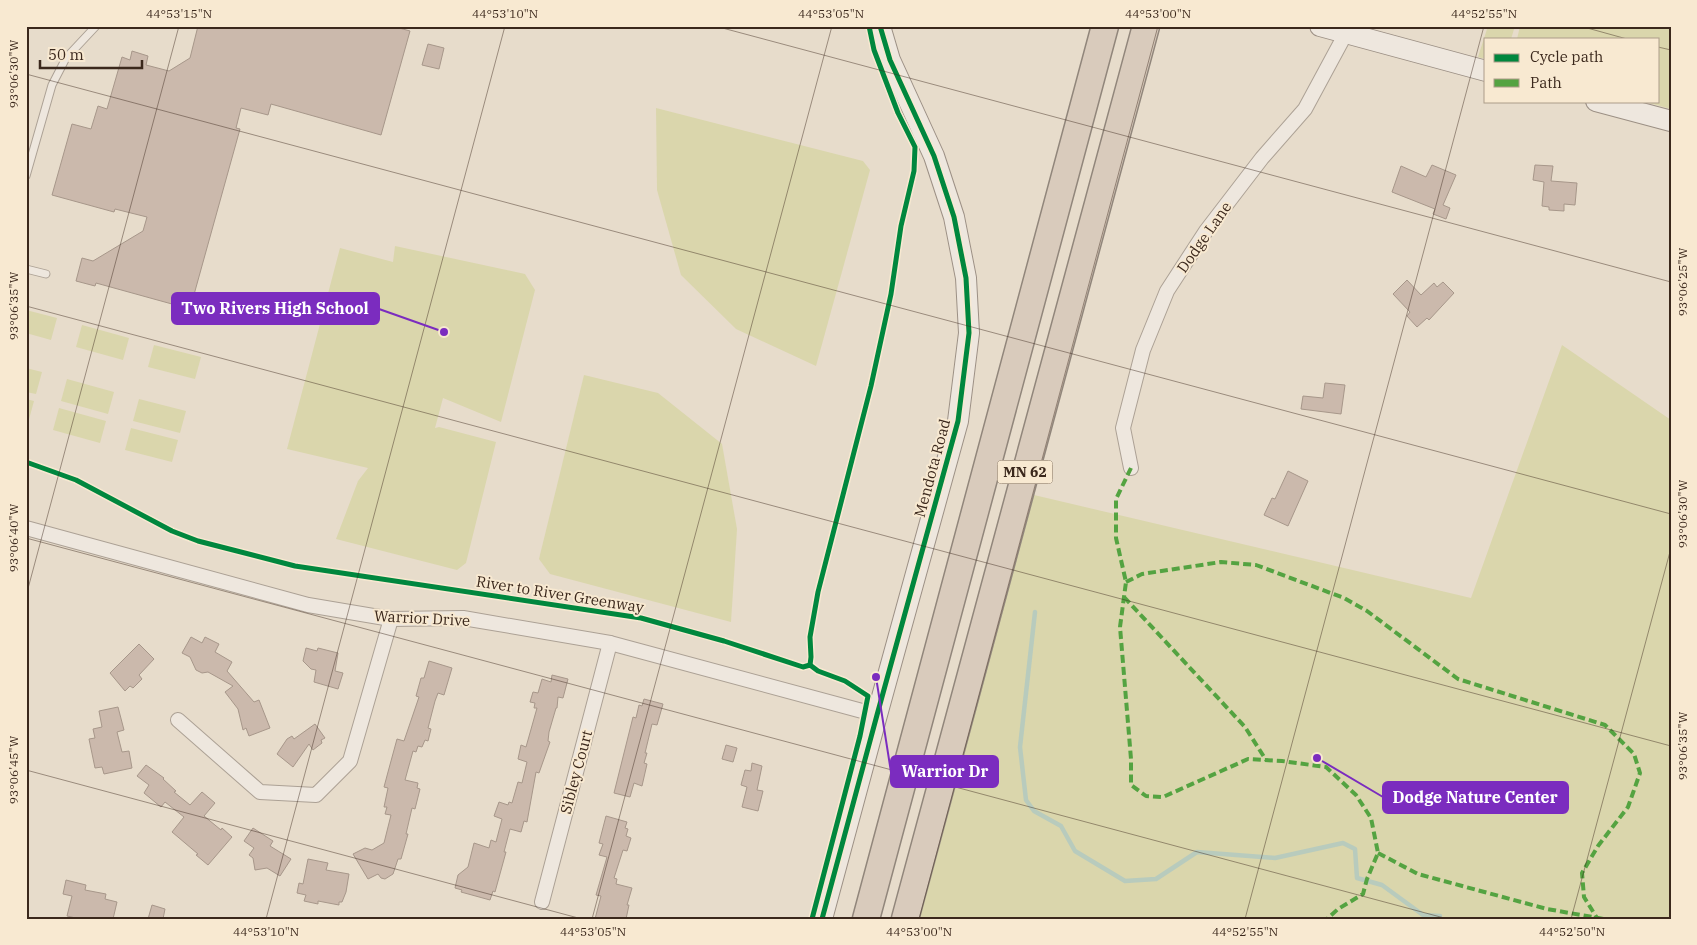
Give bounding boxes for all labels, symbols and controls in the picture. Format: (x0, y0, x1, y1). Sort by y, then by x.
text: 44°53'15"N (146, 6, 212, 21)
text: 44°53'10"N (472, 6, 538, 21)
text: 44°53'05"N (798, 6, 864, 21)
text: 44°53'00"N (1125, 6, 1191, 21)
text: 44°52'55"N (1451, 6, 1517, 21)
scale bar (40, 38, 142, 70)
legend (1484, 38, 1660, 102)
text: 93°06'30"W (6, 39, 21, 108)
text: 50 m (48, 45, 84, 64)
text: Cycle path (1530, 47, 1603, 66)
text: Path (1530, 73, 1562, 92)
street label: Dodge Lane (1173, 198, 1235, 276)
text: 93°06'25"W (1675, 247, 1690, 316)
text: 93°06'35"W (6, 271, 21, 340)
callout: Two Rivers High School (172, 293, 379, 324)
text: Two Rivers High School (181, 298, 369, 318)
street label: Mendota Road (910, 417, 954, 519)
road number: MN 62 (998, 461, 1052, 484)
text: 93°06'30"W (1675, 479, 1690, 548)
text: 93°06'40"W (6, 503, 21, 572)
street label: River to River Greenway (475, 571, 645, 617)
street label: Warrior Drive (373, 606, 471, 630)
text: 93°06'35"W (1675, 711, 1690, 780)
street label: Sibley Court (556, 728, 596, 816)
text: 93°06'45"W (6, 735, 21, 804)
callout: Warrior Dr (891, 756, 998, 787)
text: Warrior Dr (902, 761, 989, 781)
callout: Dodge Nature Center (1383, 782, 1568, 813)
text: Dodge Nature Center (1392, 787, 1558, 807)
text: 44°53'10"N (233, 924, 299, 939)
text: 44°53'05"N (560, 924, 626, 939)
text: 44°53'00"N (886, 924, 952, 939)
text: 44°52'55"N (1212, 924, 1278, 939)
text: 44°52'50"N (1539, 924, 1605, 939)

